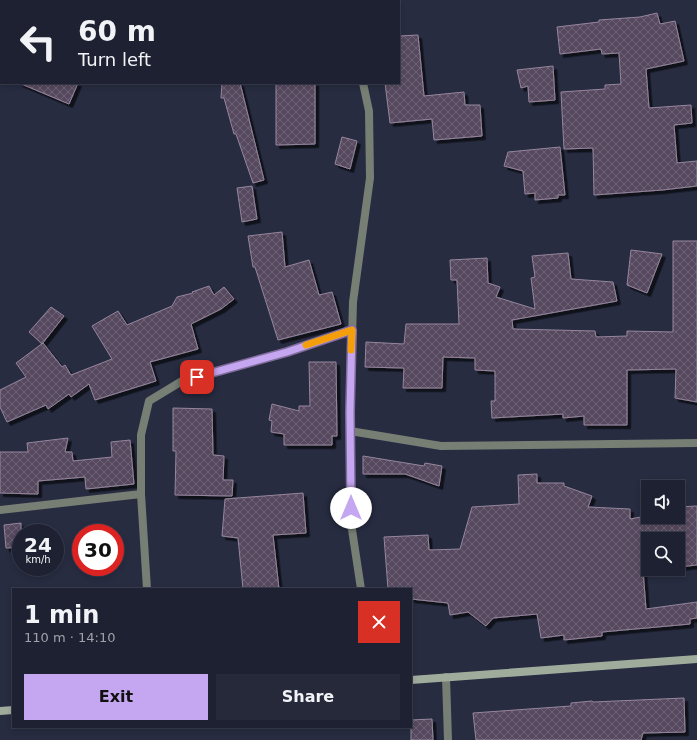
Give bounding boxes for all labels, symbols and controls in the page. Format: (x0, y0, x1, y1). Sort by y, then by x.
text: 60 m (78, 15, 156, 48)
icon: left (12, 16, 64, 68)
text: Turn left (78, 49, 151, 70)
pin (180, 360, 214, 394)
icon: arrive (186, 366, 208, 388)
map controls (641, 480, 685, 576)
button: sound (641, 480, 685, 524)
position arrow (330, 487, 372, 529)
speed limit sign: 30 (72, 524, 124, 576)
button: search (641, 532, 685, 576)
text: 24 (24, 533, 52, 557)
text: km/h (25, 554, 51, 565)
text: 1 min (24, 601, 99, 629)
button: close (358, 601, 400, 643)
text: 110 m · 14:10 (24, 630, 115, 645)
button: Exit (24, 674, 208, 720)
button: Share (216, 674, 400, 720)

